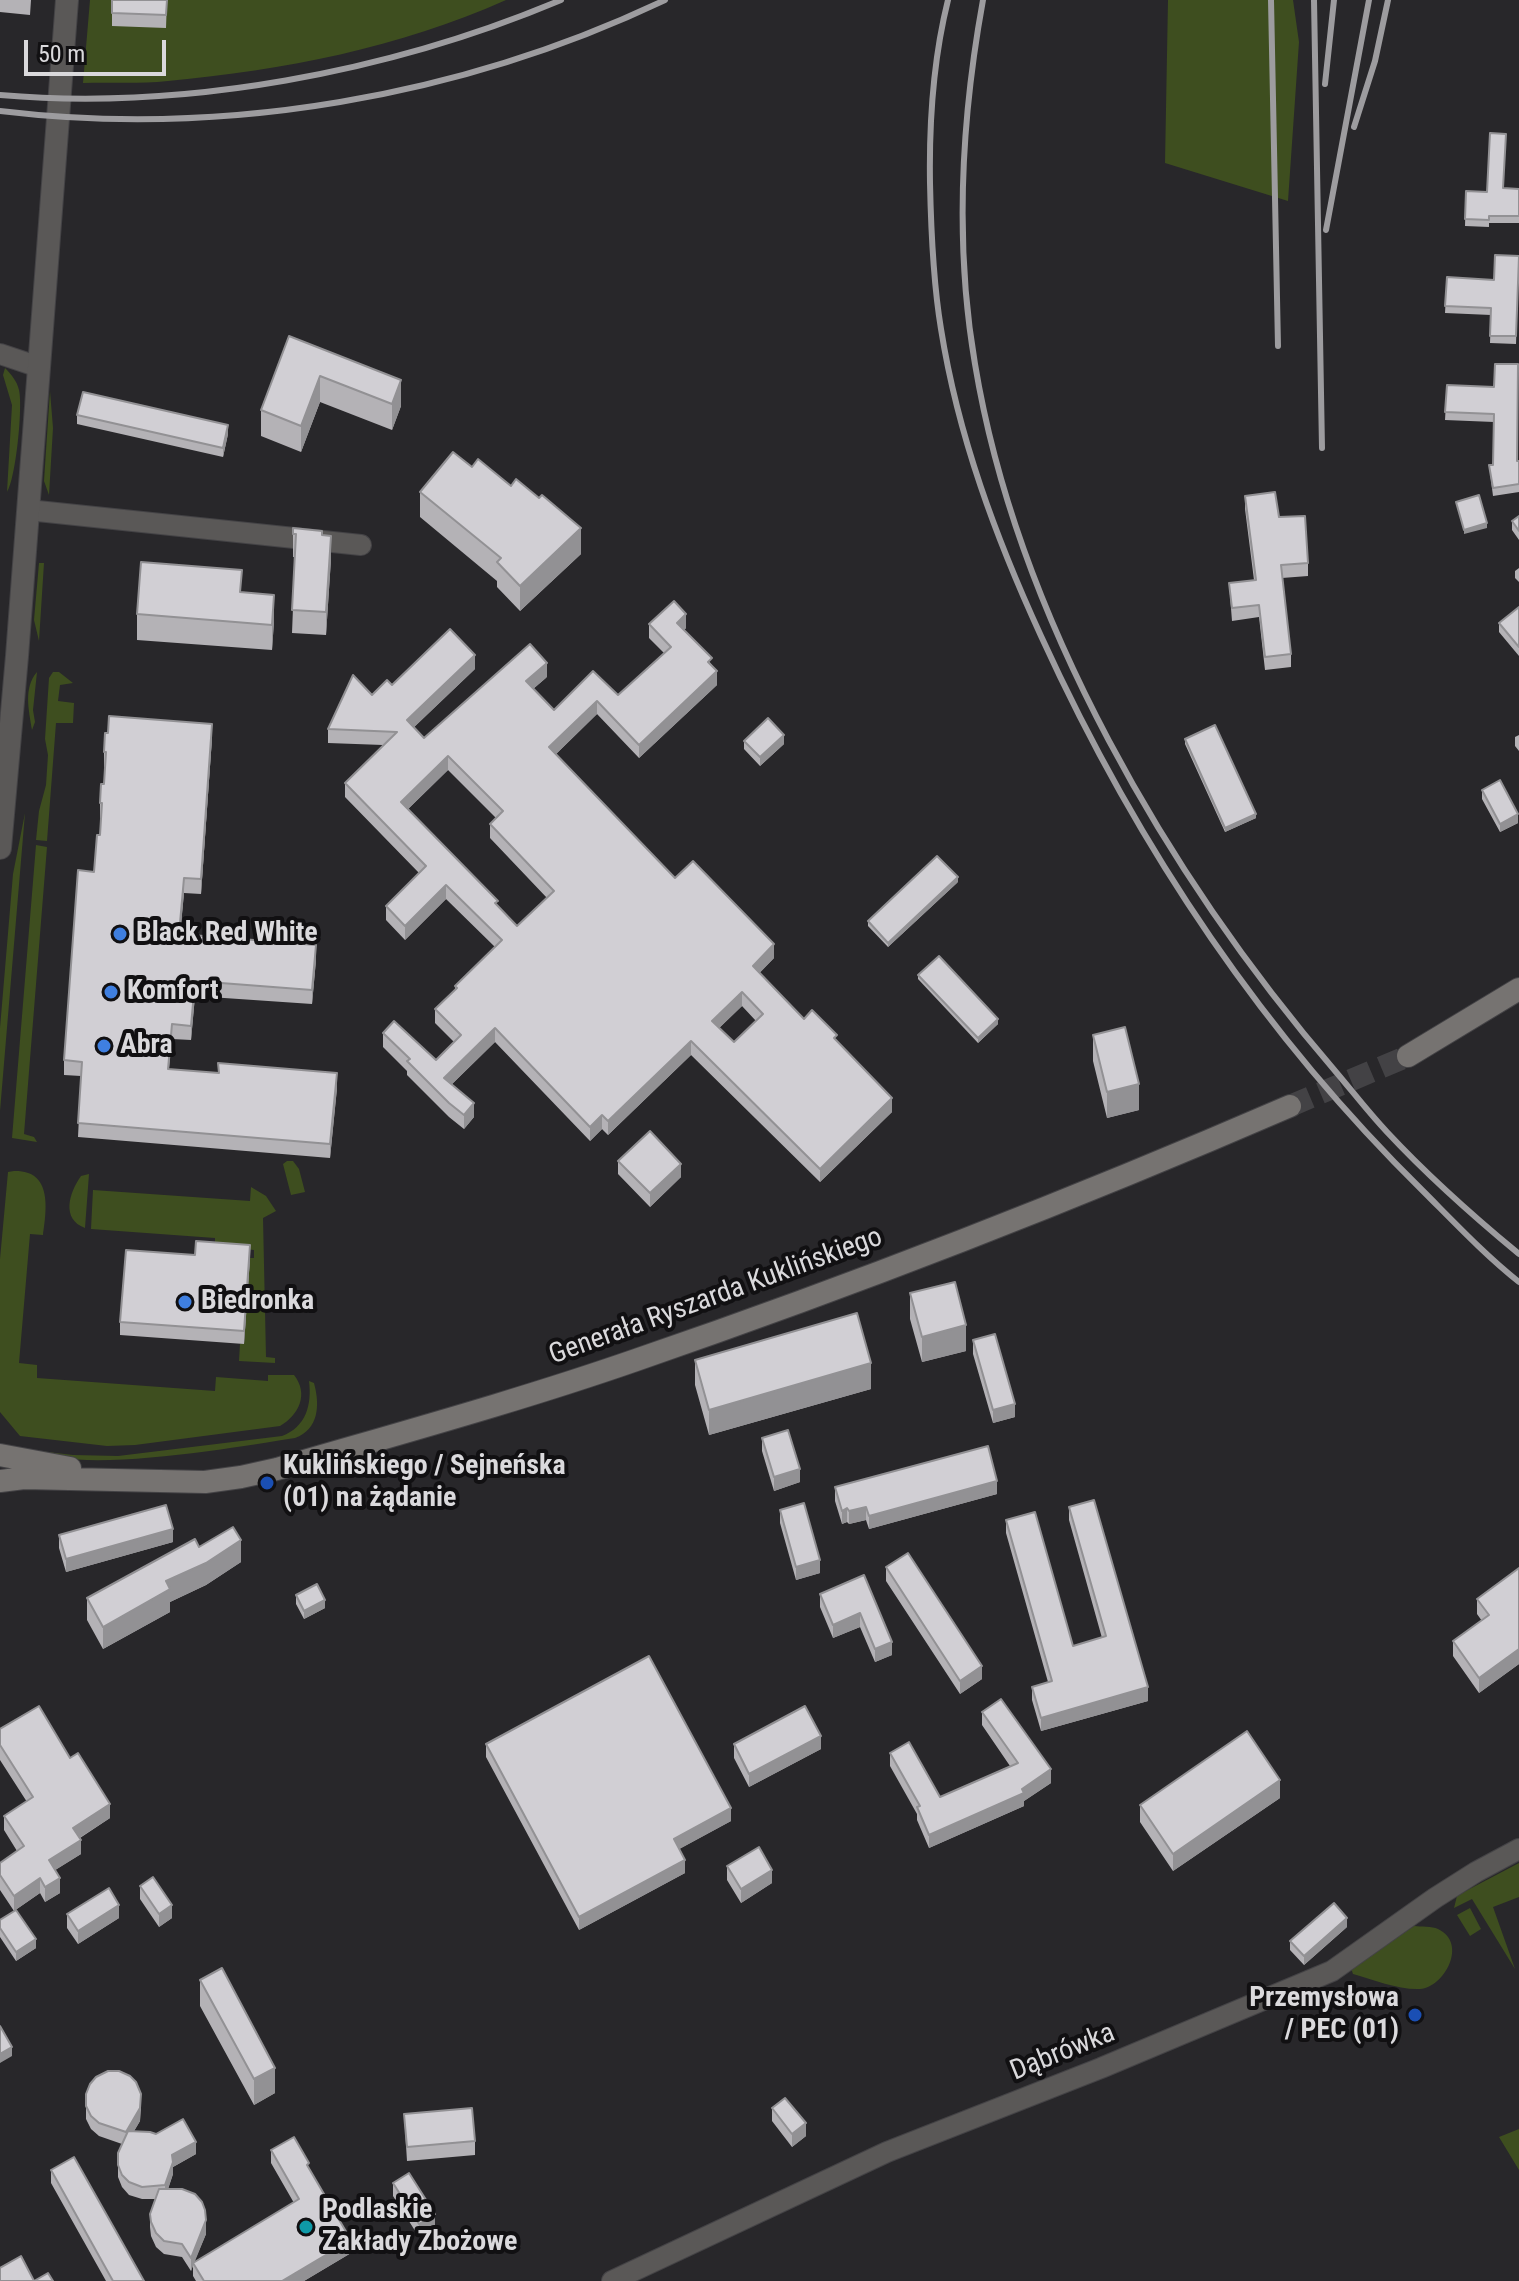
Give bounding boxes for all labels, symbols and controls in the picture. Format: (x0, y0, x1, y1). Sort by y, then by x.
scale bar (28, 24, 170, 74)
text: 50 m (38, 40, 85, 68)
place label: Black Red White (136, 917, 318, 951)
marker: Black Red White (111, 925, 129, 943)
place label: Komfort (127, 975, 218, 1009)
marker: Komfort (102, 983, 120, 1001)
place label: Abra (120, 1029, 173, 1063)
marker: Abra (95, 1037, 113, 1055)
street label: Generała Ryszarda Kuklińskiego (545, 1221, 887, 1373)
place label: Biedronka (201, 1285, 314, 1319)
marker: Biedronka (176, 1293, 194, 1311)
place label: Kuklińskiego / Sejneńska (01) na żądanie (283, 1450, 566, 1516)
marker: Kuklińskiego / Sejneńska (01) na żądanie (258, 1474, 276, 1492)
place label: Przemysłowa / PEC (01) (1249, 1982, 1399, 2048)
marker: Przemysłowa / PEC (01) (1406, 2006, 1424, 2024)
street label: Dąbrówka (1006, 2017, 1120, 2089)
place label: Podlaskie Zakłady Zbożowe (322, 2194, 517, 2260)
marker: Podlaskie Zakłady Zbożowe (297, 2218, 315, 2236)

